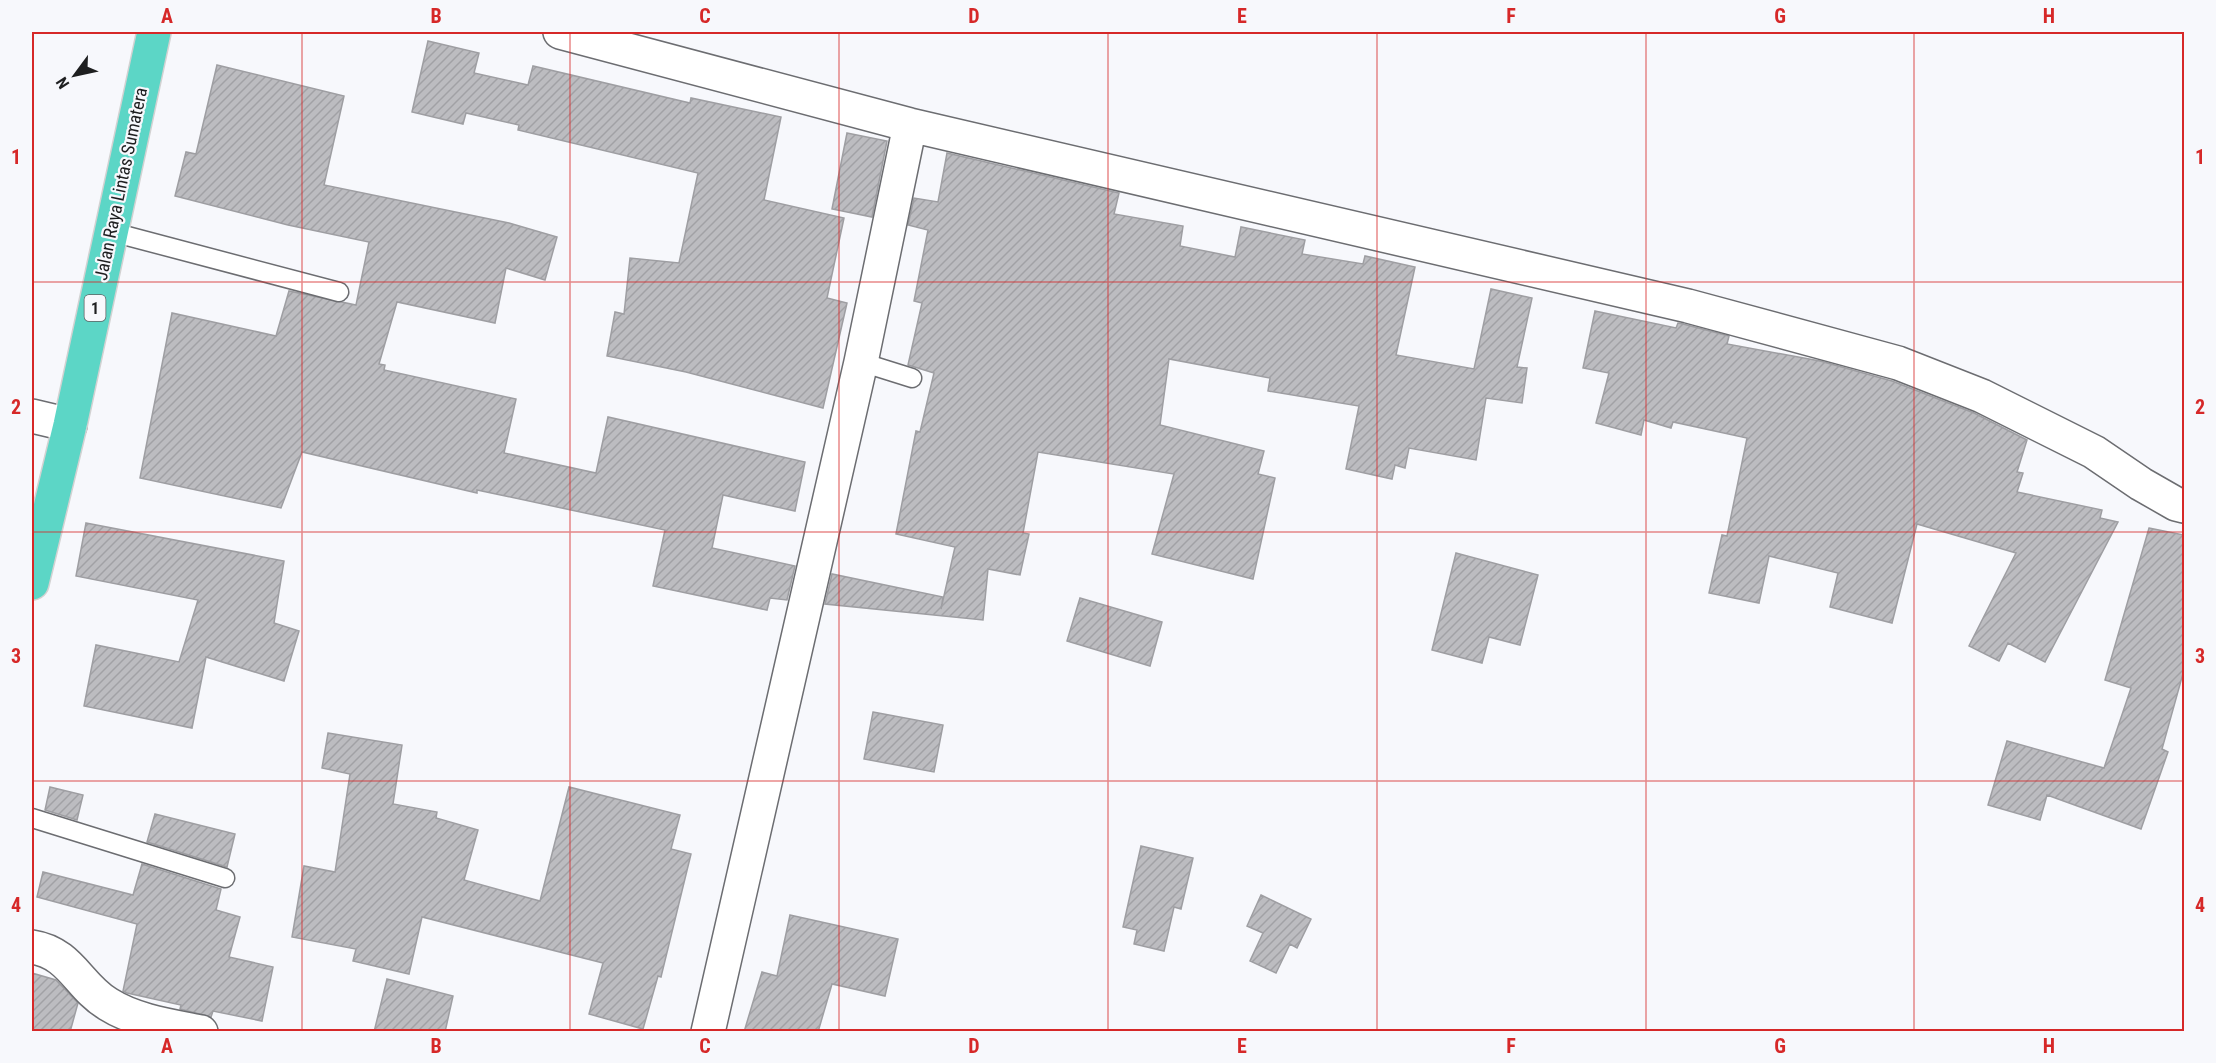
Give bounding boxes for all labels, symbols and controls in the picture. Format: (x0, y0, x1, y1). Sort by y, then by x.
text: A (161, 4, 173, 28)
text: B (430, 4, 442, 28)
text: C (699, 4, 711, 28)
text: D (968, 4, 980, 28)
text: E (1237, 4, 1247, 28)
text: F (1506, 4, 1516, 28)
text: G (1774, 4, 1786, 28)
text: H (2043, 4, 2055, 28)
north arrow (45, 45, 105, 105)
text: N (52, 74, 73, 92)
street label: Jalan Raya Lintas Sumatera (90, 86, 151, 282)
text: 1 (11, 145, 21, 169)
text: 1 (2195, 145, 2205, 169)
road number: 1 (84, 295, 106, 321)
text: 2 (11, 395, 21, 419)
text: 2 (2195, 395, 2205, 419)
text: 3 (11, 644, 21, 668)
text: 3 (2195, 644, 2205, 668)
text: 4 (11, 893, 21, 917)
text: 4 (2195, 893, 2205, 917)
text: A (161, 1034, 173, 1058)
text: B (430, 1034, 442, 1058)
text: C (699, 1034, 711, 1058)
text: D (968, 1034, 980, 1058)
text: E (1237, 1034, 1247, 1058)
text: F (1506, 1034, 1516, 1058)
text: G (1774, 1034, 1786, 1058)
text: H (2043, 1034, 2055, 1058)

